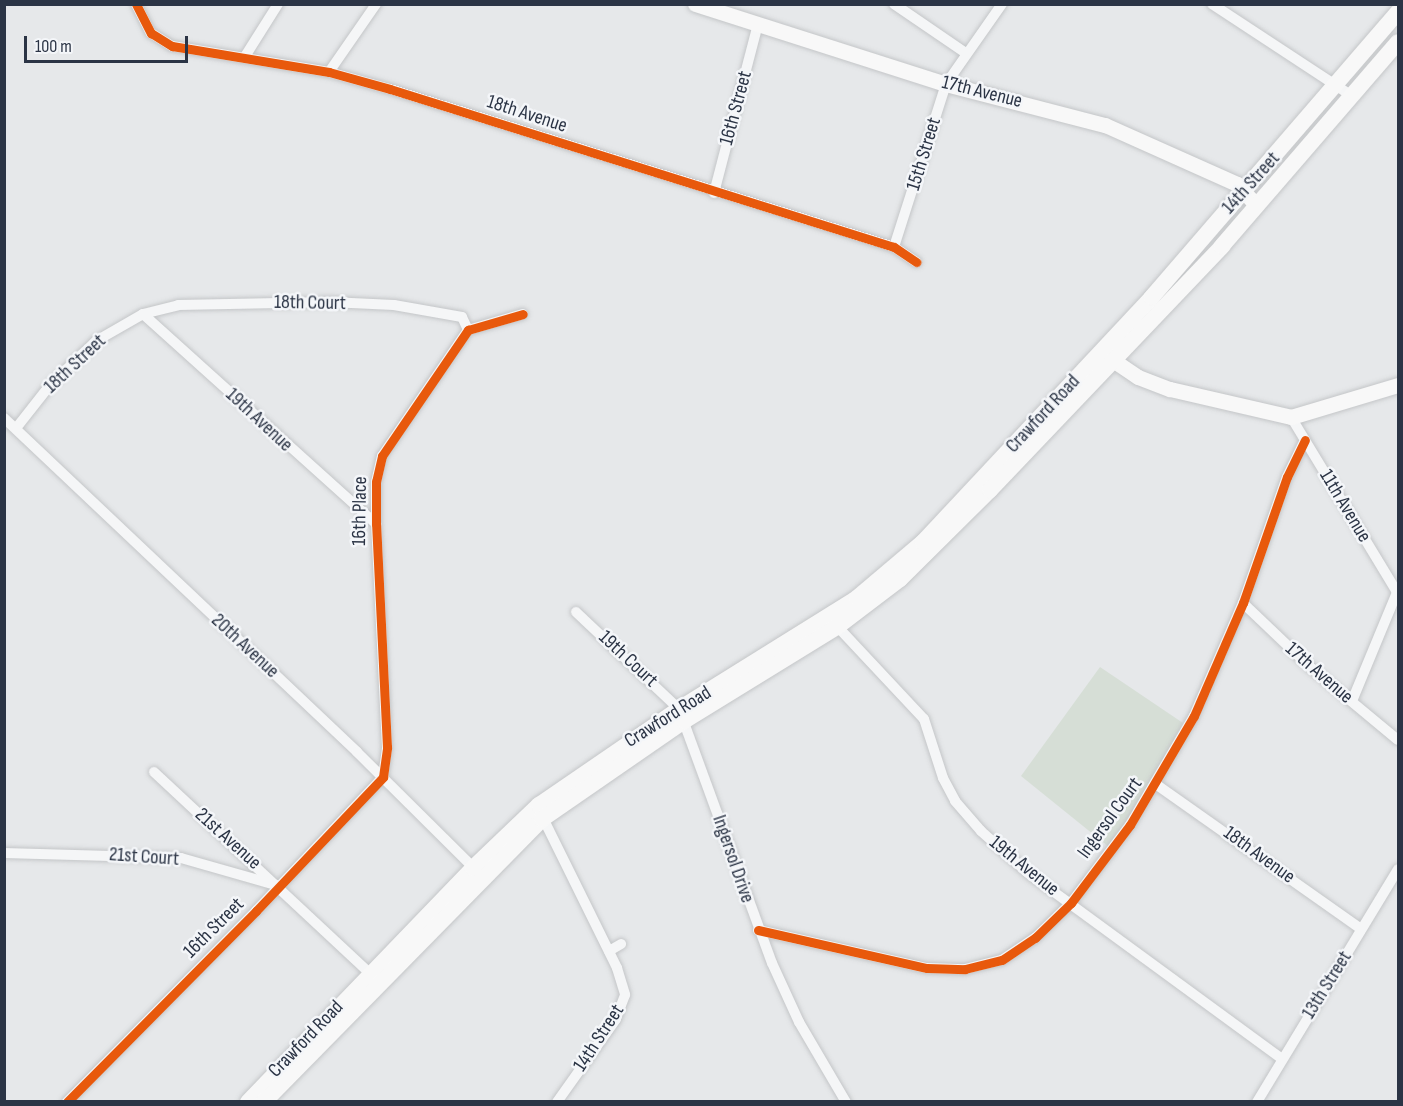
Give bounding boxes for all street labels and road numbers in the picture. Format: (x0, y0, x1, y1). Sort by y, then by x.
street label: 16th Street (715, 68, 757, 148)
street label: 17th Avenue (939, 70, 1025, 114)
street label: 18th Avenue (484, 90, 570, 138)
street label: 15th Street (902, 115, 946, 193)
street label: 14th Street (1217, 147, 1285, 219)
street label: 18th Court (274, 290, 346, 316)
street label: 18th Street (39, 329, 111, 399)
street label: Crawford Road (1001, 370, 1085, 458)
street label: 19th Avenue (221, 383, 297, 457)
street label: 11th Avenue (1314, 465, 1376, 547)
street label: 16th Place (347, 476, 373, 546)
street label: 20th Avenue (206, 609, 284, 683)
street label: 19th Court (593, 626, 663, 692)
street label: 17th Avenue (1280, 637, 1358, 709)
street label: Crawford Road (620, 681, 716, 753)
street label: Ingersol Court (1072, 773, 1148, 863)
street label: 21st Avenue (190, 803, 266, 875)
street label: Ingersol Drive (707, 812, 759, 906)
street label: 18th Avenue (1219, 821, 1299, 889)
street label: 19th Avenue (984, 831, 1064, 901)
street label: 21st Court (108, 843, 180, 871)
street label: 16th Street (179, 893, 249, 963)
street label: 13th Street (1297, 947, 1357, 1023)
street label: Crawford Road (263, 996, 349, 1082)
street label: 14th Street (568, 1000, 630, 1076)

